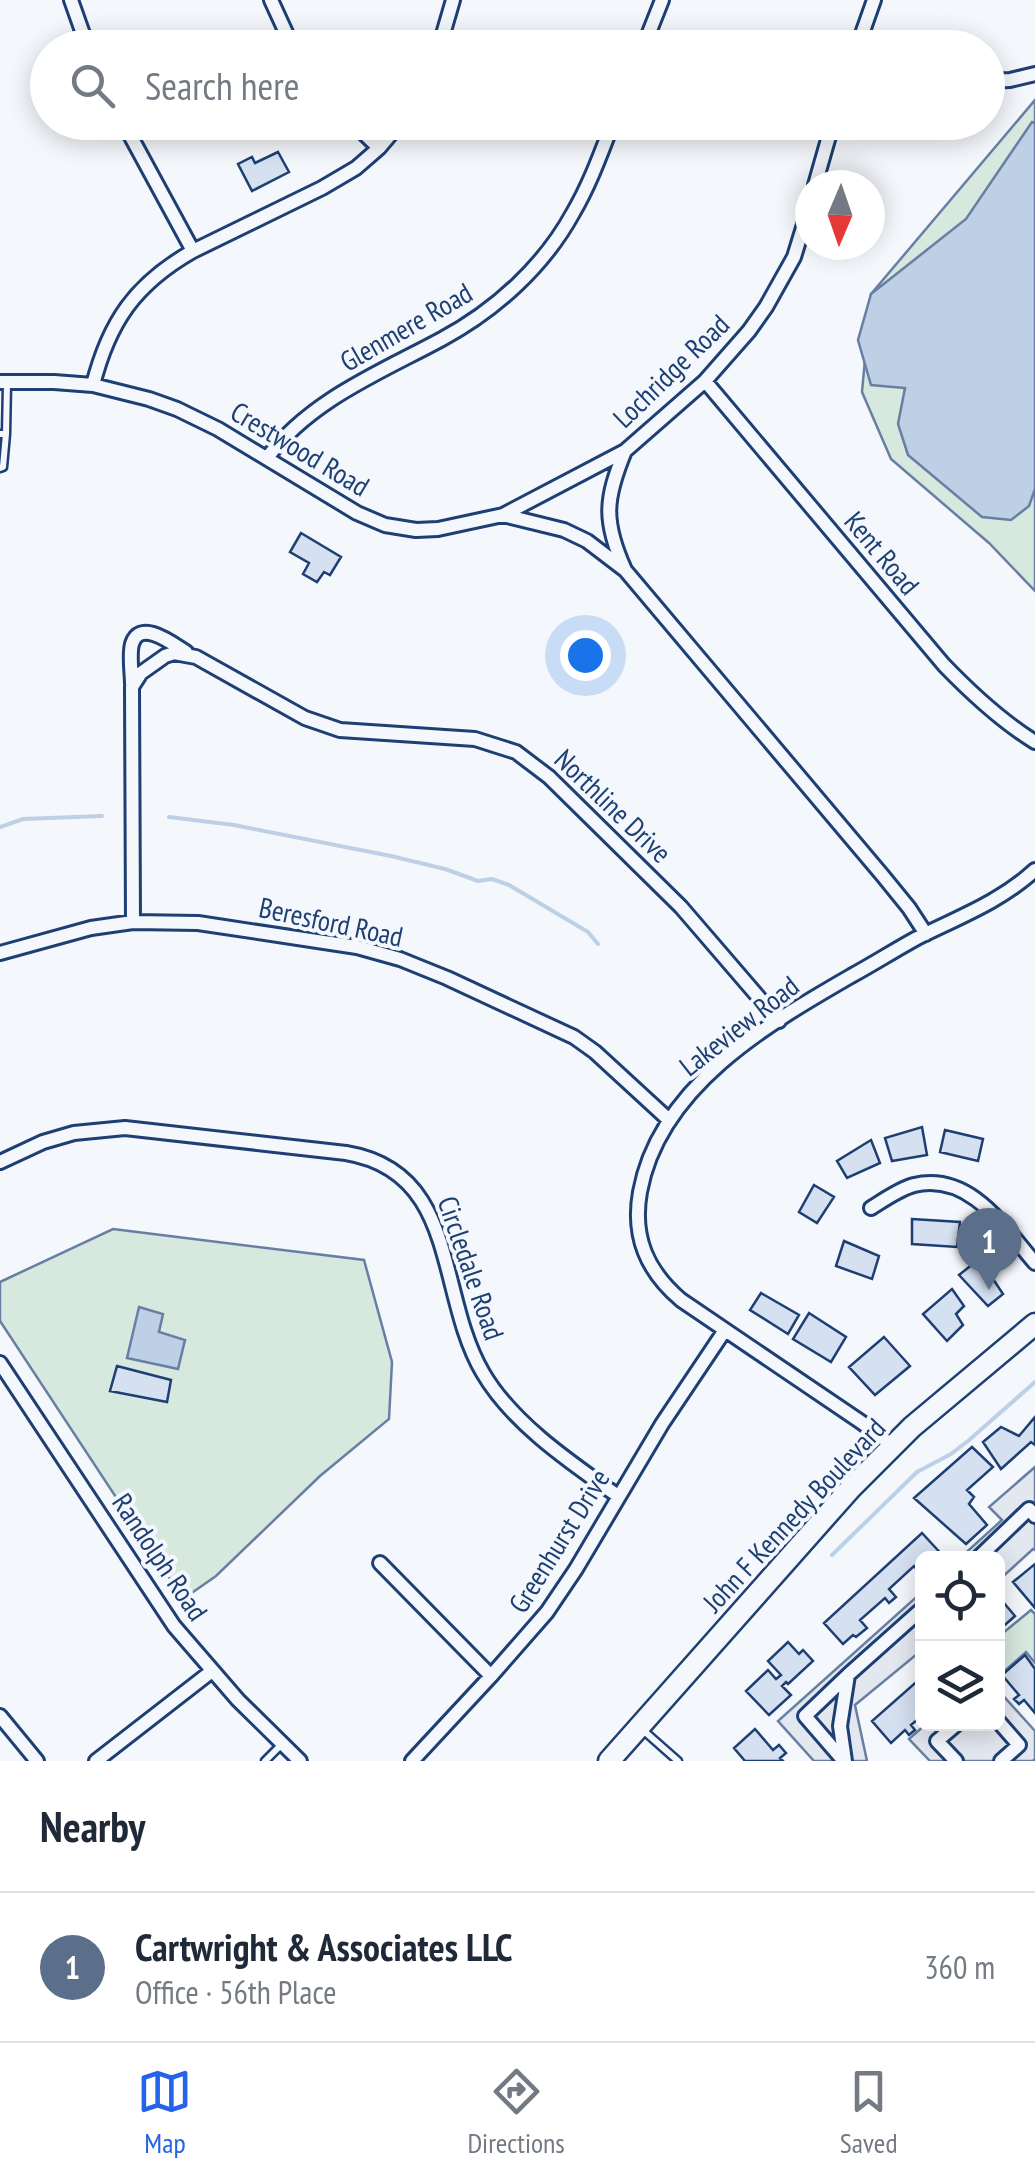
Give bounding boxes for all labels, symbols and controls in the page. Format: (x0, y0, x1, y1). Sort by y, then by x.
search box (30, 30, 1005, 140)
icon: search (65, 58, 120, 113)
text: Search here (145, 61, 299, 110)
north arrow (795, 170, 885, 260)
street label: Glenmere Road (333, 274, 479, 379)
street label: Lochridge Road (605, 306, 737, 435)
street label: Crestwood Road (224, 393, 376, 504)
street label: Kent Road (837, 503, 928, 602)
your location (560, 630, 611, 681)
street label: Northline Drive (547, 741, 680, 871)
street label: Beresford Road (256, 888, 406, 955)
street label: Lakeview Road (671, 967, 806, 1084)
street label: Circledale Road (430, 1191, 513, 1345)
pin: 1 (956, 1208, 1022, 1290)
street label: John F Kennedy Boulevard (693, 1410, 893, 1620)
street label: Greenhurst Drive (500, 1462, 617, 1620)
street label: Randolph Road (104, 1486, 217, 1628)
map controls (915, 1551, 1005, 1731)
button: locate (915, 1551, 1005, 1641)
button: layers (915, 1641, 1005, 1731)
text: Nearby (40, 1799, 145, 1854)
text: Cartwright & Associates LLC (135, 1922, 512, 1971)
text: 1 (65, 1946, 80, 1988)
text: 360 m (924, 1946, 995, 1988)
text: Office · 56th Place (135, 1971, 336, 2013)
tab: Map (137, 2064, 192, 2161)
tab: Directions (467, 2064, 565, 2161)
tab: Saved (840, 2064, 898, 2161)

